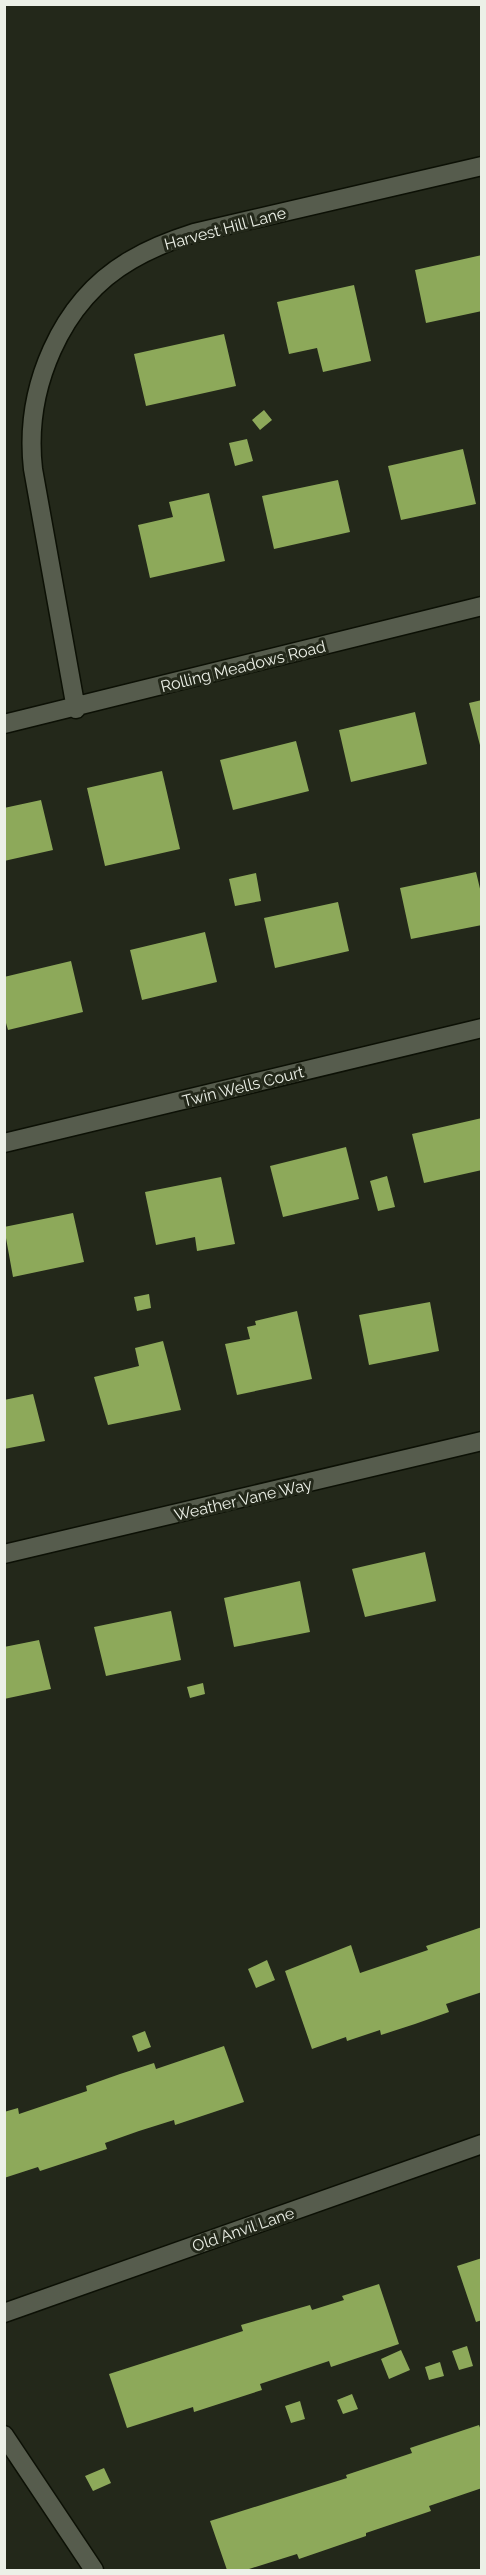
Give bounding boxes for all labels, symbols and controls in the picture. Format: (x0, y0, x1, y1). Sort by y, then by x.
street label: Harvest Hill Lane (162, 203, 288, 254)
street label: Rolling Meadows Road (159, 637, 328, 696)
street label: Twin Wells Court (180, 1062, 306, 1111)
street label: Weather Vane Way (172, 1474, 314, 1525)
street label: Old Anvil Lane (190, 2203, 297, 2256)

